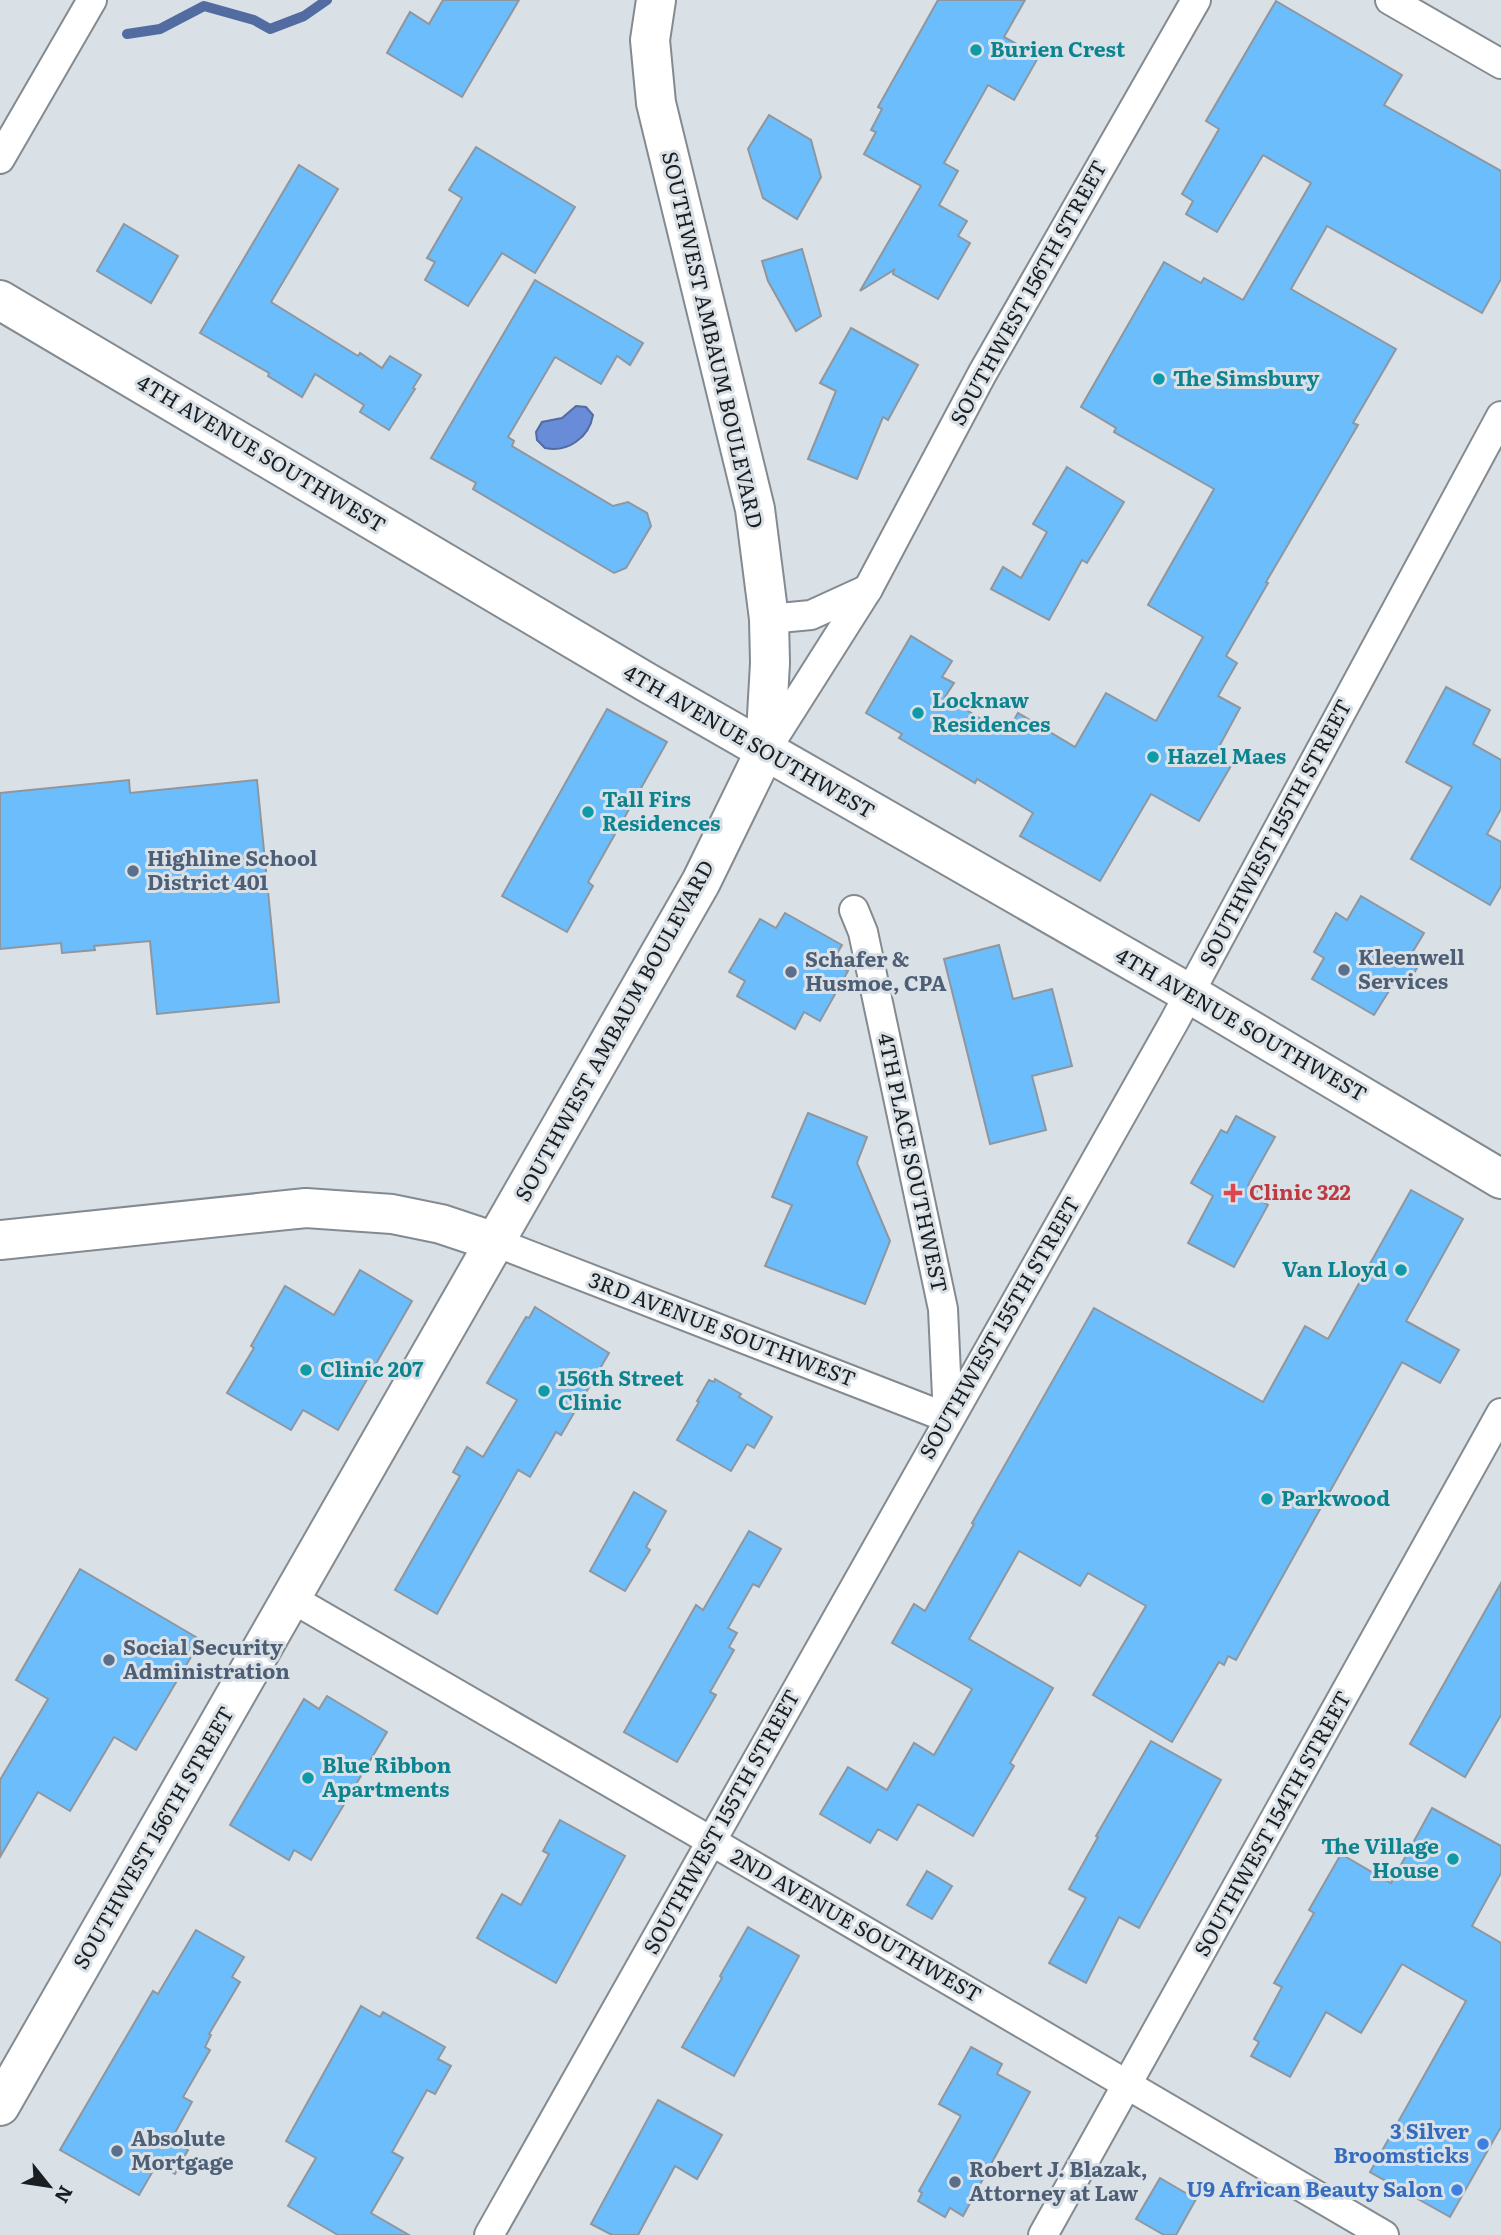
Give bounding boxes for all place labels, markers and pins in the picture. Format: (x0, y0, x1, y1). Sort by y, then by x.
place label: Burien Crest (990, 32, 1126, 63)
marker: Burien Crest (968, 42, 984, 58)
place label: The Simsbury (1173, 361, 1319, 392)
marker: The Simsbury (1151, 371, 1167, 387)
place label: Locknaw Residences (932, 683, 1050, 738)
marker: Locknaw Residences (910, 705, 926, 721)
place label: Hazel Maes (1167, 739, 1286, 770)
marker: Hazel Maes (1145, 749, 1161, 765)
place label: Tall Firs Residences (602, 782, 720, 837)
marker: Tall Firs Residences (580, 804, 596, 820)
place label: Highline School District 401 (147, 841, 318, 896)
marker: Highline School District 401 (125, 863, 141, 879)
place label: Kleenwell Services (1358, 940, 1465, 995)
place label: Schafer & Husmoe, CPA (805, 942, 947, 997)
marker: Kleenwell Services (1336, 962, 1352, 978)
marker: Schafer & Husmoe, CPA (783, 964, 799, 980)
place label: Clinic 322 (1249, 1175, 1351, 1206)
marker: Clinic 322 (1223, 1183, 1243, 1203)
place label: Van Lloyd (1282, 1252, 1387, 1283)
marker: Van Lloyd (1393, 1262, 1409, 1278)
place label: Clinic 207 (320, 1352, 424, 1383)
place label: 156th Street Clinic (558, 1361, 685, 1416)
marker: Clinic 207 (298, 1362, 314, 1378)
marker: 156th Street Clinic (536, 1383, 552, 1399)
place label: Parkwood (1281, 1481, 1390, 1512)
marker: Parkwood (1259, 1491, 1275, 1507)
place label: Social Security Administration (123, 1630, 290, 1685)
marker: Social Security Administration (101, 1652, 117, 1668)
place label: Blue Ribbon Apartments (322, 1748, 452, 1803)
marker: Blue Ribbon Apartments (300, 1770, 316, 1786)
place label: The Village House (1321, 1829, 1439, 1884)
marker: The Village House (1445, 1851, 1461, 1867)
place label: 3 Silver Broomsticks (1333, 2114, 1470, 2169)
place label: Absolute Mortgage (131, 2121, 234, 2176)
marker: 3 Silver Broomsticks (1475, 2136, 1491, 2152)
marker: Absolute Mortgage (109, 2143, 125, 2159)
place label: Robert J. Blazak, Attorney at Law (969, 2152, 1148, 2207)
place label: U9 African Beauty Salon (1187, 2172, 1443, 2203)
marker: Robert J. Blazak, Attorney at Law (947, 2174, 963, 2190)
marker: U9 African Beauty Salon (1449, 2182, 1465, 2198)

